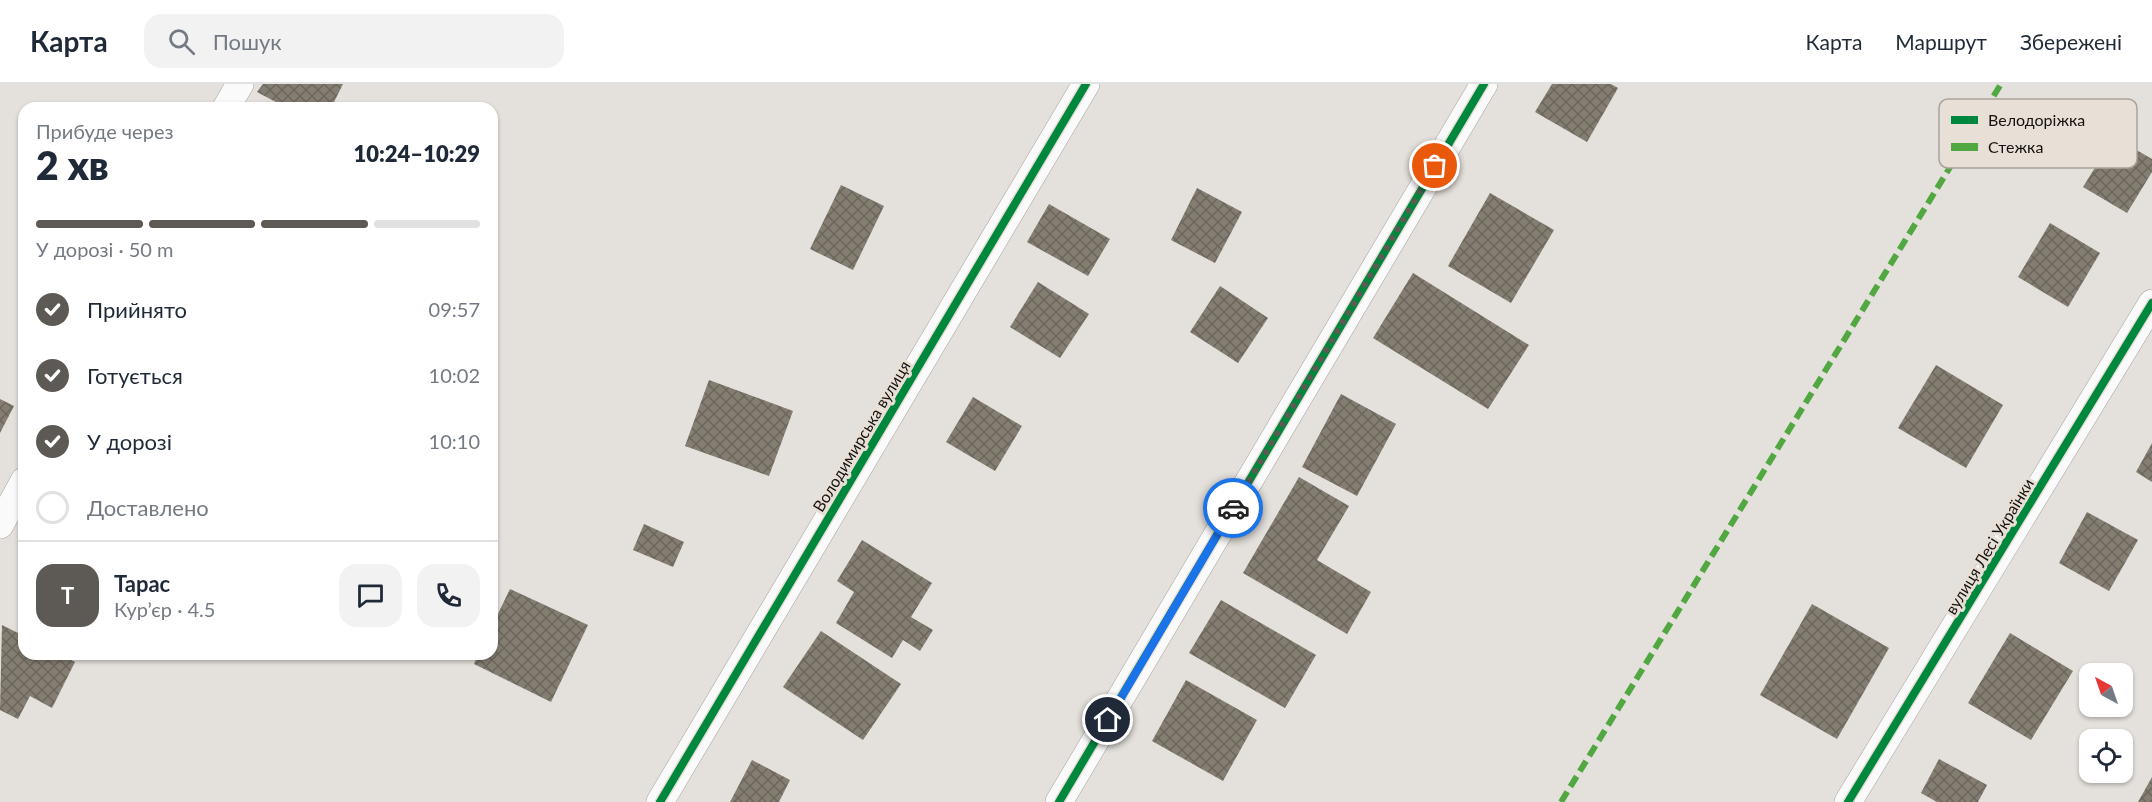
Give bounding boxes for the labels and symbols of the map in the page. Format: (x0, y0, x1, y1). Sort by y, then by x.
legend (1939, 99, 2137, 168)
text: Велодоріжка (1988, 110, 2085, 129)
text: Стежка (1988, 137, 2043, 156)
pin (1409, 140, 1460, 191)
street label: Володимирська вулиця (808, 357, 914, 515)
street label: вулиця Лесі Українки (1941, 475, 2037, 617)
courier (1203, 478, 1263, 538)
north arrow (2079, 663, 2133, 717)
pin (1082, 694, 1133, 745)

